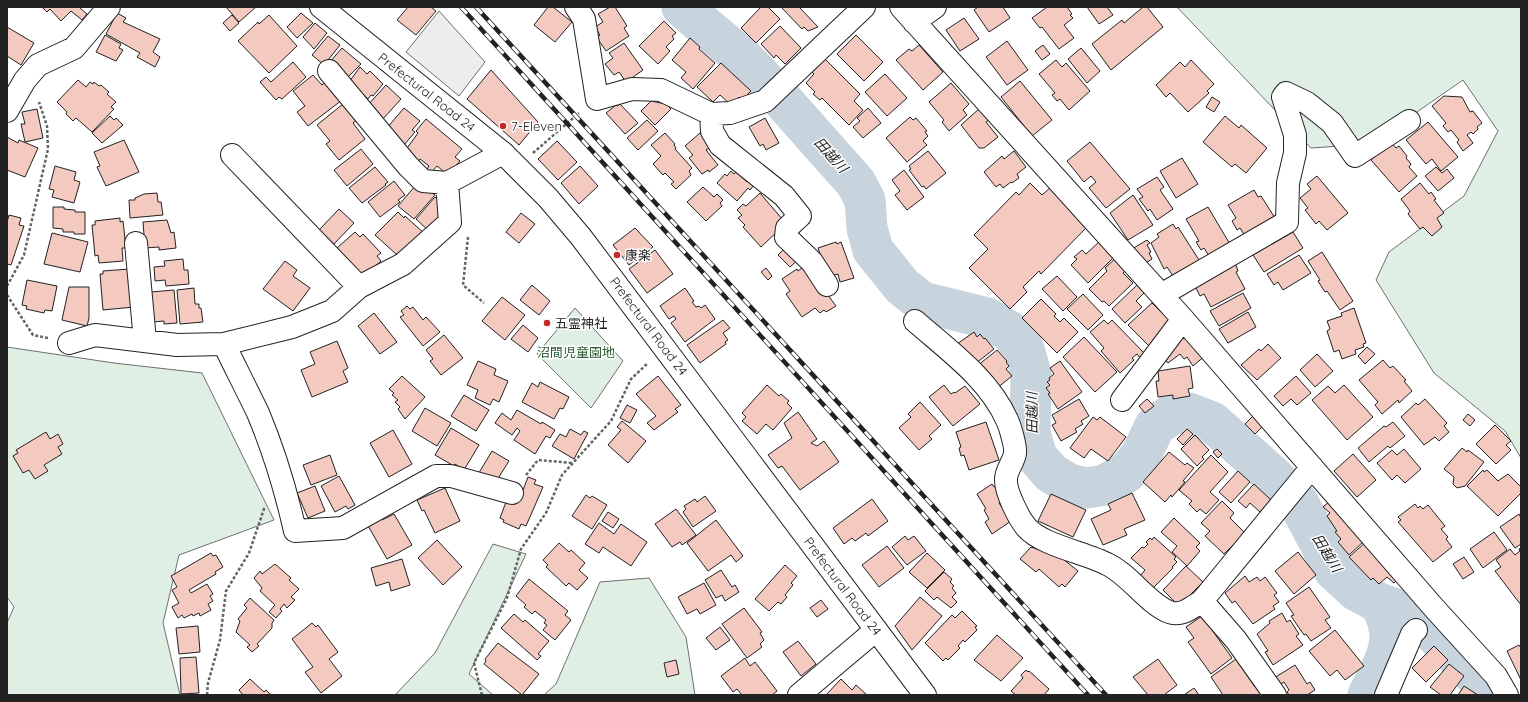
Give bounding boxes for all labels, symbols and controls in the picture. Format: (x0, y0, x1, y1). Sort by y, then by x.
street label: Prefectural Road 24 (375, 49, 479, 135)
place label: 7-Eleven (511, 118, 562, 134)
marker: 7-Eleven (498, 121, 508, 131)
water label: 田越川 (810, 133, 853, 178)
place label: 康楽 (625, 247, 651, 263)
marker: 康楽 (612, 250, 622, 260)
street label: Prefectural Road 24 (607, 274, 691, 378)
place label: 五霊神社 (555, 315, 607, 331)
marker: 五霊神社 (542, 318, 552, 328)
park label: 沼間児童園地 (537, 344, 615, 360)
water label: 田越川 (1023, 390, 1041, 434)
water label: 田越川 (1308, 530, 1347, 577)
street label: Prefectural Road 24 (801, 534, 885, 638)

